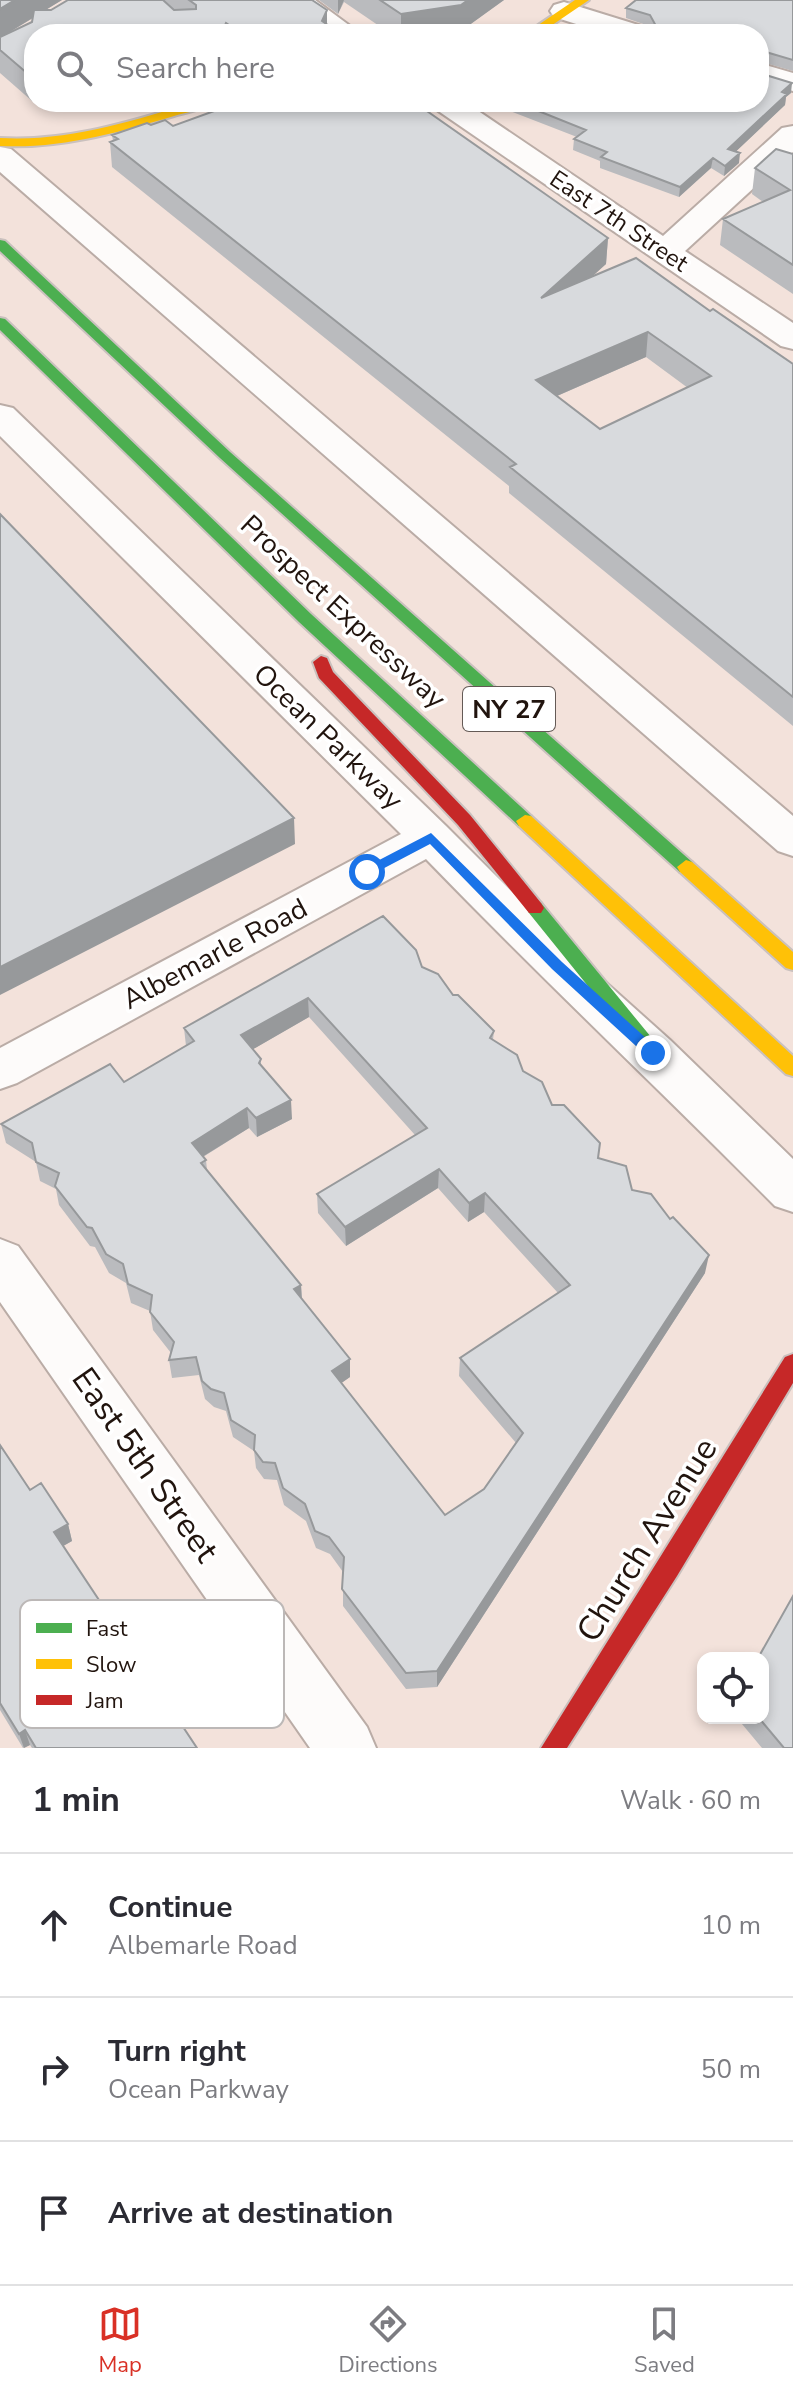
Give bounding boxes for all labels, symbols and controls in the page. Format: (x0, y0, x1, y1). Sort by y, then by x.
search box (24, 24, 769, 112)
icon: search (52, 46, 96, 90)
text: Search here (116, 48, 275, 89)
street label: East 7th Street (543, 163, 695, 280)
street label: Prospect Expressway (232, 507, 455, 718)
street label: Ocean Parkway (245, 656, 412, 819)
road number: NY 27 (463, 687, 555, 731)
route start (349, 854, 385, 890)
street label: Albemarle Road (116, 889, 314, 1019)
route end (635, 1035, 671, 1071)
street label: East 5th Street (61, 1359, 230, 1572)
street label: Church Avenue (566, 1429, 728, 1651)
legend (20, 1600, 284, 1728)
text: Fast (86, 1614, 128, 1644)
text: Slow (86, 1650, 137, 1680)
map controls (697, 1652, 769, 1724)
button: locate (697, 1652, 769, 1724)
text: Jam (85, 1686, 124, 1716)
text: 1 min (32, 1777, 120, 1823)
text: Walk · 60 m (620, 1783, 761, 1818)
text: Continue (108, 1887, 233, 1928)
icon: ahead (32, 1903, 76, 1947)
text: 10 m (701, 1908, 761, 1943)
text: Albemarle Road (108, 1928, 298, 1963)
text: Turn right (108, 2031, 246, 2072)
icon: right (32, 2047, 76, 2091)
text: 50 m (701, 2052, 761, 2087)
text: Ocean Parkway (108, 2072, 289, 2107)
icon: arrive (32, 2191, 76, 2235)
text: Arrive at destination (108, 2193, 393, 2234)
tab: Map (98, 2302, 142, 2380)
tab: Directions (339, 2302, 438, 2380)
tab: Saved (634, 2302, 695, 2380)

